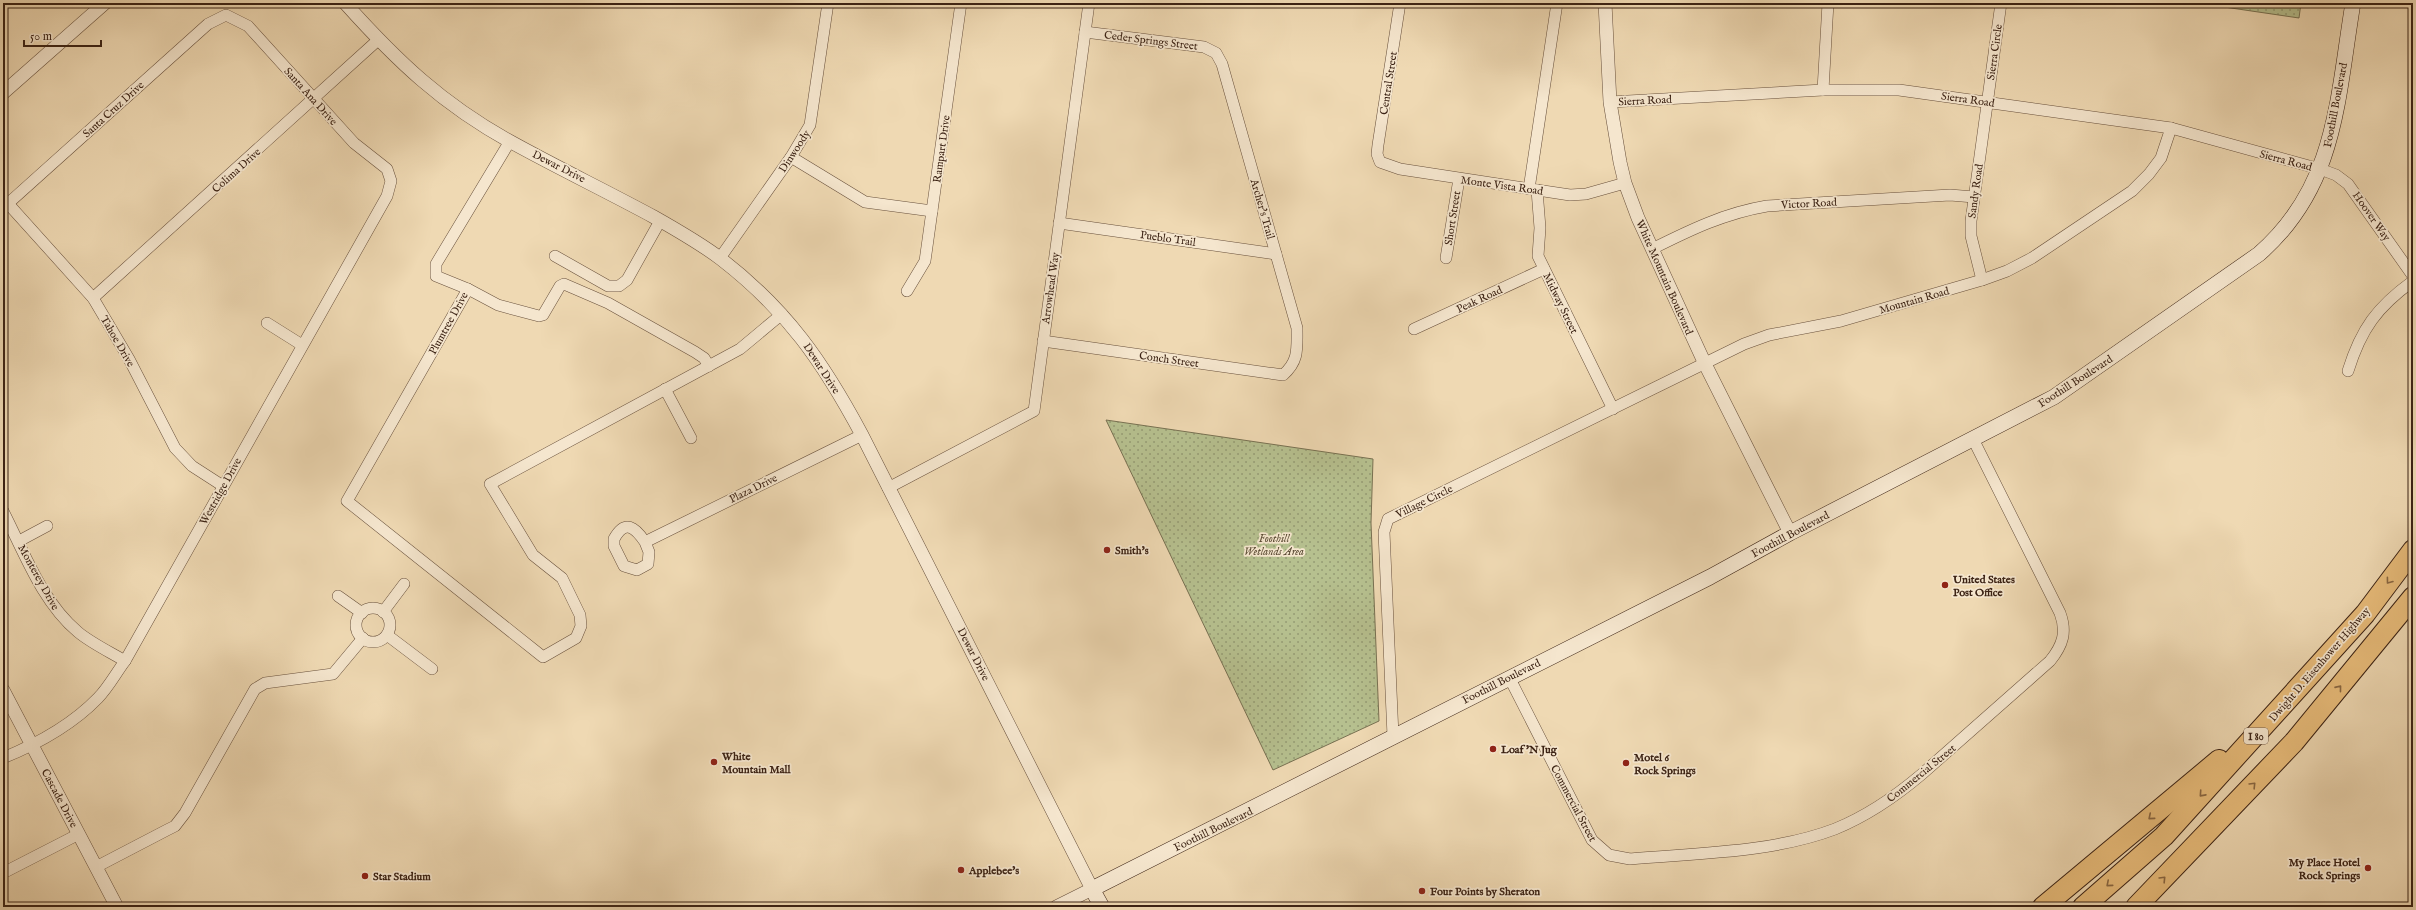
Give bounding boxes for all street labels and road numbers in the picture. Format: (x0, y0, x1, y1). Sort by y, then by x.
street label: Sierra Circle (1984, 23, 2006, 81)
street label: Ceder Springs Street (1103, 28, 1199, 54)
street label: Central Street (1377, 50, 1401, 116)
street label: Foothill Boulevard (2321, 61, 2351, 149)
street label: Santa Ana Drive (281, 65, 340, 129)
street label: Santa Cruz Drive (80, 79, 147, 141)
street label: Sierra Road (1940, 89, 1996, 111)
street label: Sierra Road (1618, 93, 1672, 109)
street label: Rampart Drive (930, 114, 954, 184)
street label: Dinwoody (776, 127, 814, 175)
street label: Colima Drive (209, 145, 264, 196)
street label: Sierra Road (2258, 147, 2314, 175)
street label: Dewar Drive (530, 148, 588, 186)
street label: Sandy Road (1965, 163, 1987, 219)
street label: Monte Vista Road (1460, 173, 1544, 199)
street label: Archer's Trail (1246, 176, 1277, 241)
street label: Hoover Way (2349, 189, 2394, 244)
street label: Short Street (1442, 190, 1464, 246)
street label: Victor Road (1780, 196, 1837, 213)
street label: White Mountain Boulevard (1632, 218, 1696, 337)
street label: Pueblo Trail (1139, 228, 1197, 250)
street label: Arrowhead Way (1039, 251, 1063, 326)
street label: Midway Street (1539, 271, 1581, 336)
street label: Peak Road (1454, 283, 1505, 317)
street label: Mountain Road (1878, 284, 1951, 318)
street label: Plumtree Drive (426, 290, 472, 357)
street label: Tahoe Drive (97, 313, 137, 370)
street label: Dewar Drive (800, 340, 843, 397)
street label: Conch Street (1138, 349, 1200, 371)
street label: Foothill Boulevard (2036, 352, 2116, 411)
street label: Westridge Drive (197, 456, 245, 527)
street label: Plaza Drive (727, 471, 780, 507)
street label: Village Circle (1393, 482, 1455, 522)
street label: Foothill Boulevard (1749, 508, 1832, 561)
street label: Monterey Drive (14, 542, 62, 613)
street label: Dwight D. Eisenhower Highway (2266, 604, 2374, 725)
street label: Dewar Drive (954, 625, 992, 683)
street label: Foothill Boulevard (1460, 656, 1543, 708)
road number: I 80 (2244, 728, 2268, 744)
street label: Commercial Street (1884, 741, 1959, 806)
street label: Commercial Street (1547, 763, 1599, 844)
street label: Cascade Drive (38, 767, 81, 830)
street label: Foothill Boulevard (1172, 805, 1255, 855)

